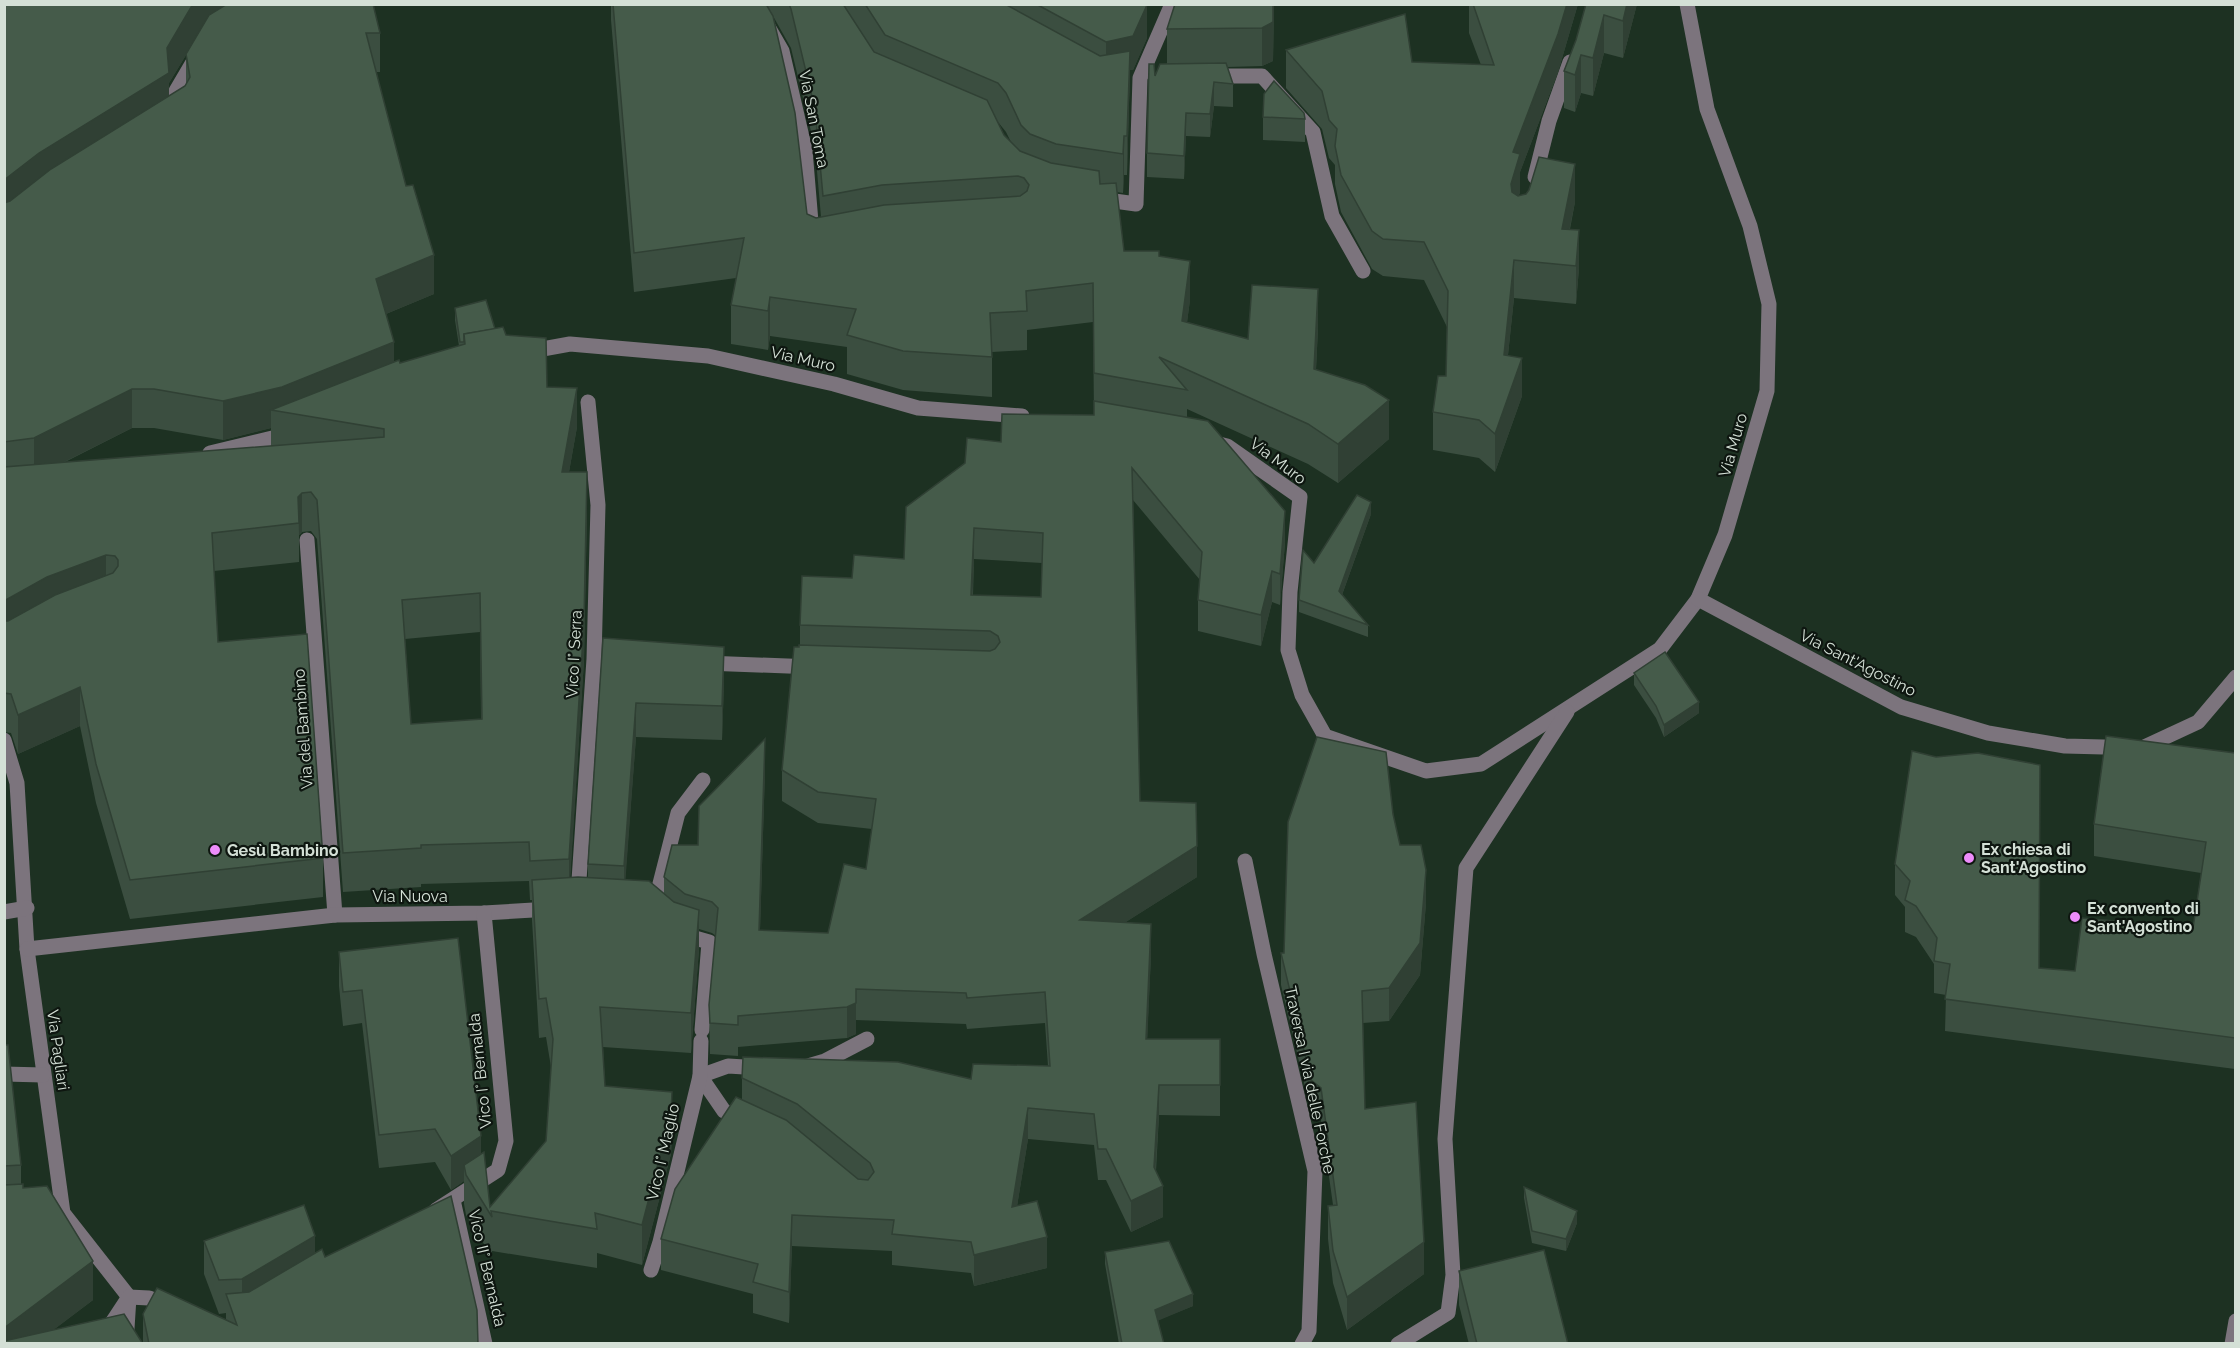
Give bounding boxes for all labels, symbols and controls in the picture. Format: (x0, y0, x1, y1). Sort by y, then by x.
street label: Via San Toma (795, 68, 833, 170)
street label: Via Muro (769, 342, 837, 376)
street label: Via Muro (1715, 411, 1751, 479)
street label: Via Muro (1246, 434, 1310, 488)
street label: Vico I° Serra (562, 610, 586, 698)
street label: Via Sant'Agostino (1797, 626, 1919, 700)
street label: Via del Bambino (289, 668, 317, 790)
place label: Ex chiesa di Sant'Agostino (1981, 840, 2087, 877)
place label: Gesù Bambino (227, 841, 339, 860)
marker: Gesù Bambino (208, 843, 222, 857)
marker: Ex chiesa di Sant'Agostino (1962, 851, 1976, 865)
street label: Via Nuova (372, 887, 448, 906)
place label: Ex convento di Sant'Agostino (2087, 899, 2199, 936)
marker: Ex convento di Sant'Agostino (2068, 910, 2082, 924)
street label: Traversa I via delle Forche (1281, 984, 1339, 1176)
street label: Via Pagliari (43, 1008, 73, 1092)
street label: Vico I° Bernalda (465, 1012, 495, 1130)
street label: Vico I° Maglio (643, 1102, 683, 1202)
street label: Vico II° Bernalda (464, 1208, 510, 1328)

